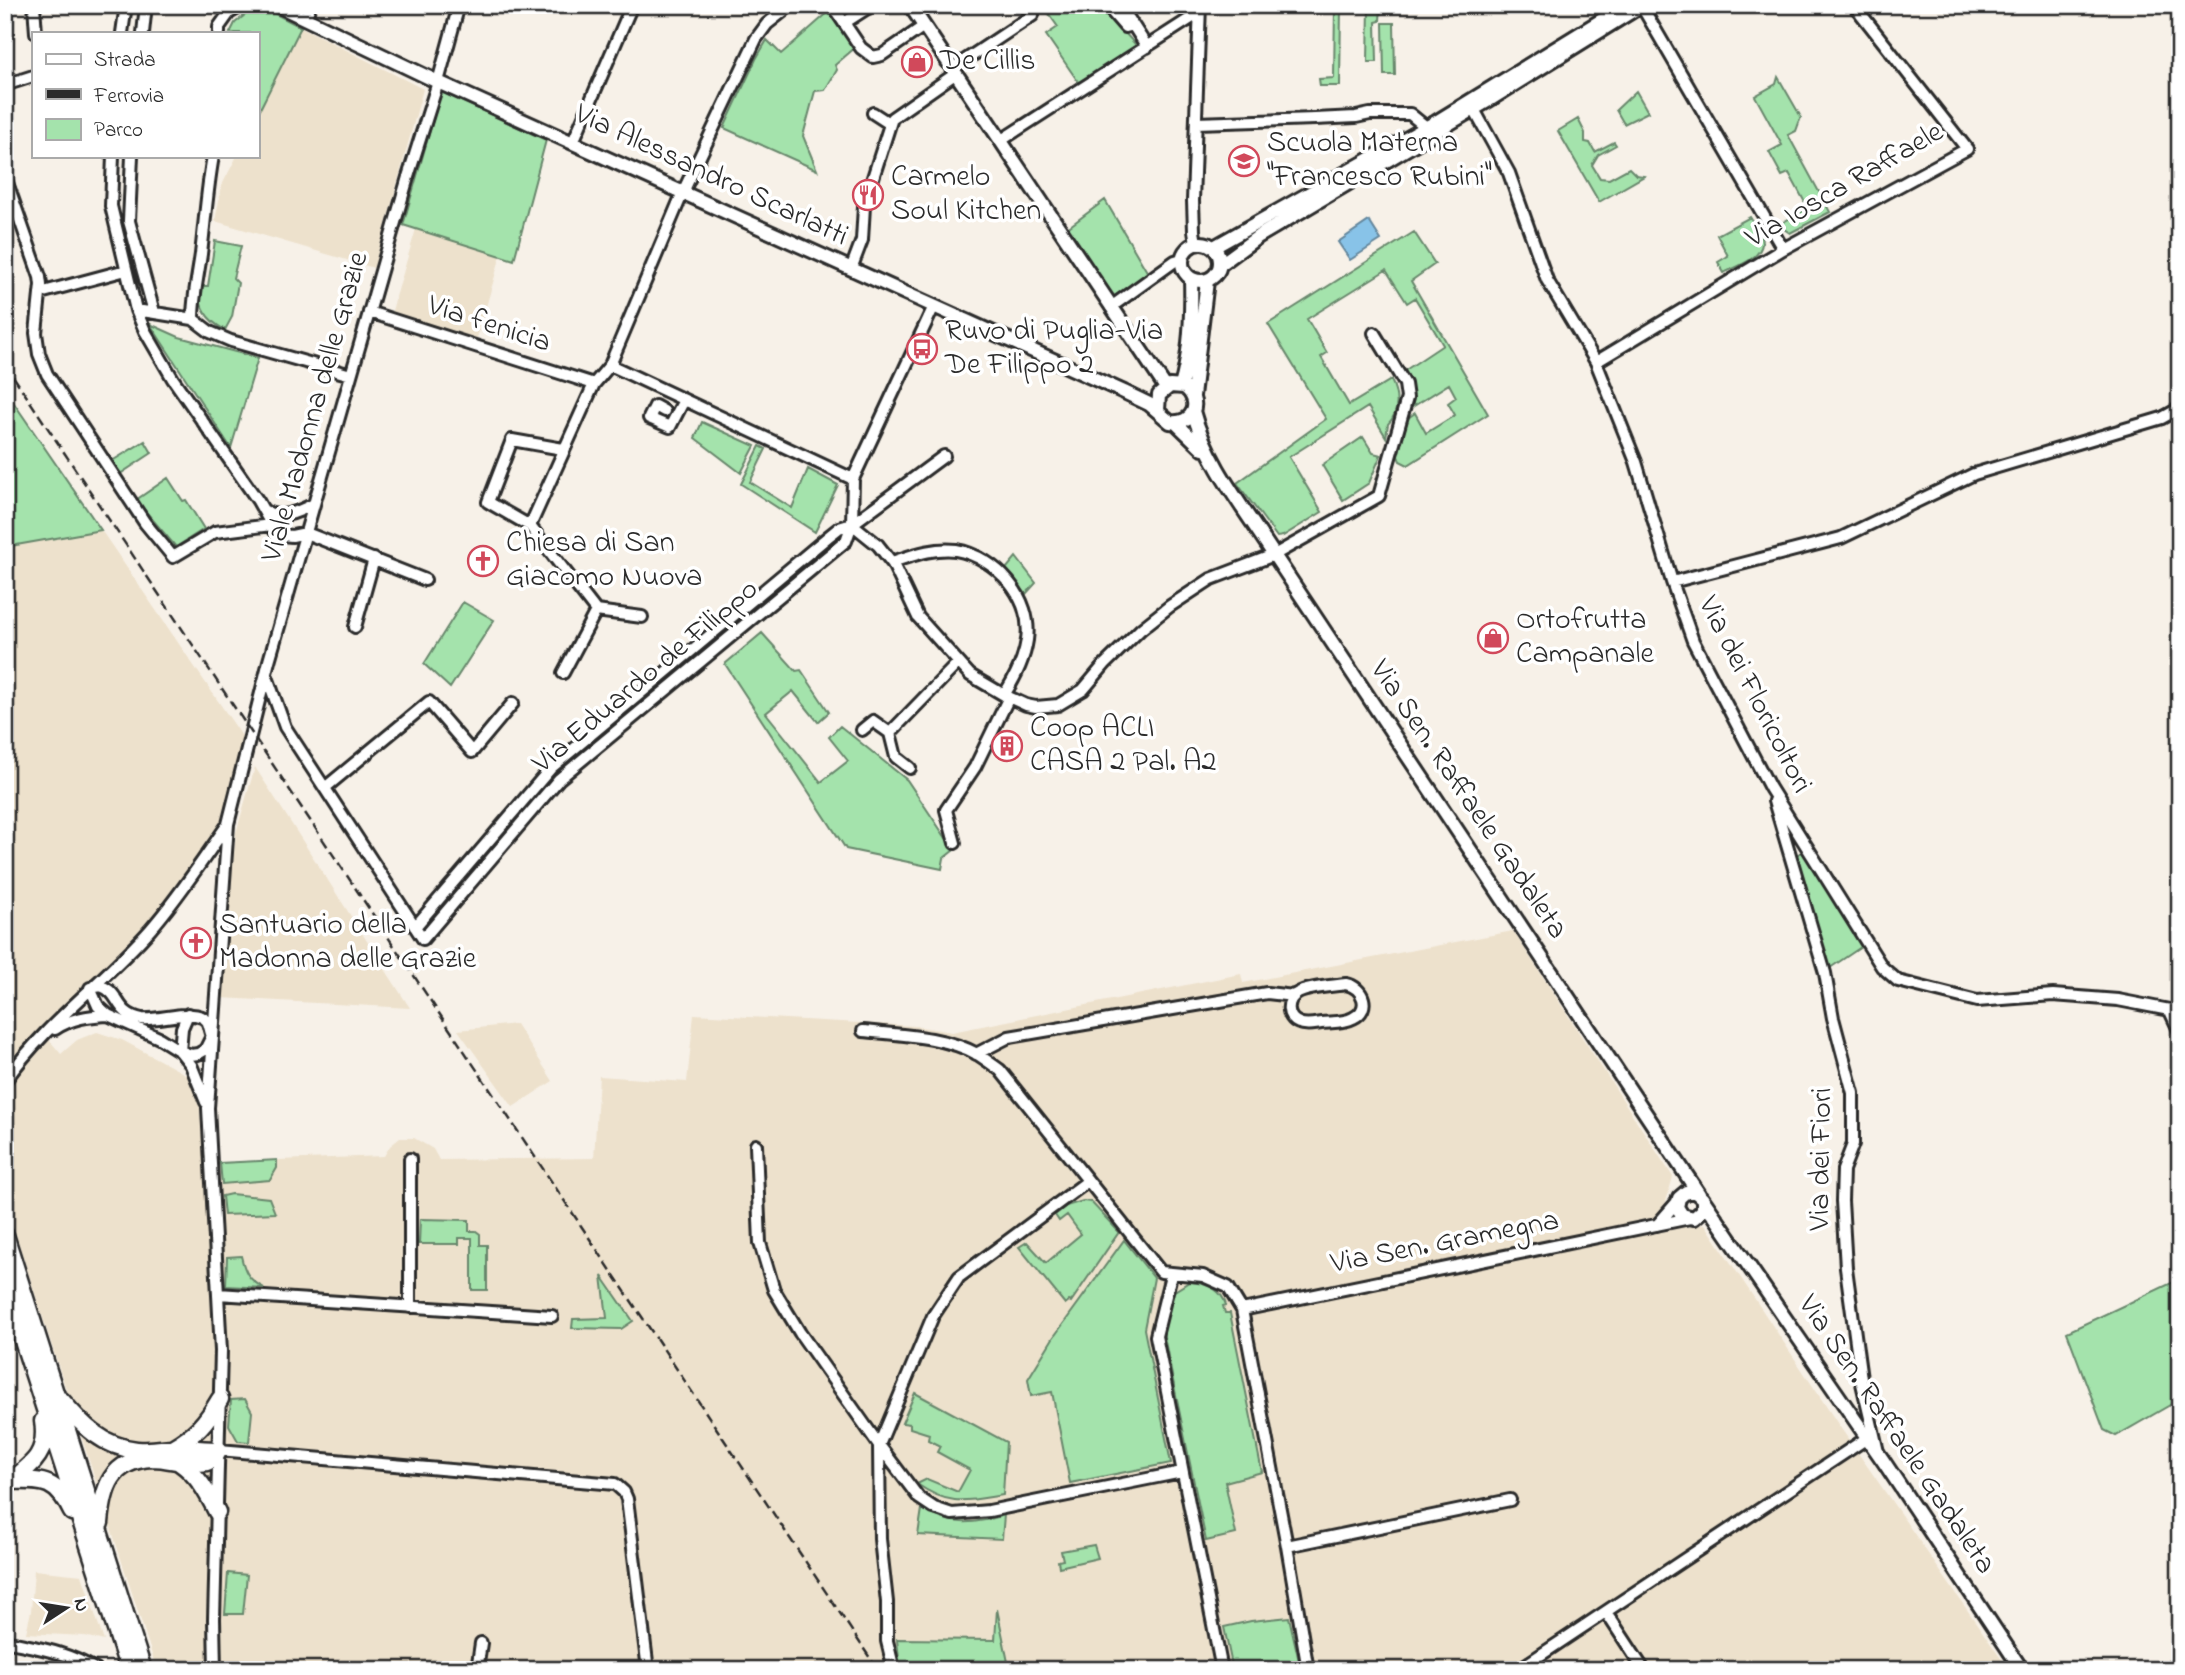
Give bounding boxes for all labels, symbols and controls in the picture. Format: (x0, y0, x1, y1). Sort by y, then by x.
legend (32, 32, 259, 158)
place label: De Cillis (939, 40, 1036, 84)
shop icon: De Cillis (900, 45, 934, 79)
text: Strada (94, 46, 156, 76)
text: Ferrovia (93, 82, 164, 112)
street label: Via Alessandro Scarlatti (566, 93, 855, 259)
street label: Via Iosca Raffaele (1737, 111, 1953, 261)
text: Parco (94, 116, 143, 146)
place label: Scuola Materna "Francesco Rubini" (1267, 122, 1492, 200)
school or university icon: Scuola Materna "Francesco Rubini" (1227, 144, 1261, 178)
place label: Carmelo Soul Kitchen (891, 156, 1041, 234)
restaurant icon: Carmelo Soul Kitchen (851, 178, 885, 212)
street label: Viale Madonna delle Grazie (250, 246, 381, 568)
street label: Via fenicia (421, 284, 556, 366)
place label: Ruvo di Puglia-Via De Filippo 2 (944, 310, 1163, 388)
bus stop icon: Ruvo di Puglia-Via De Filippo 2 (905, 332, 939, 366)
place label: Chiesa di San Giacomo Nuova (506, 522, 702, 600)
church icon: Chiesa di San Giacomo Nuova (466, 544, 500, 578)
street label: Via Eduardo de Filippo (522, 569, 769, 786)
street label: Via dei Floricoltori (1685, 588, 1823, 801)
place label: Ortofrutta Campanale (1516, 599, 1654, 677)
shop icon: Ortofrutta Campanale (1476, 621, 1510, 655)
street label: Via Sen. Raffaele Gadaleta (1357, 651, 1578, 949)
place label: Coop ACLI CASA 2 Pal. A2 (1030, 707, 1217, 785)
building icon: Coop ACLI CASA 2 Pal. A2 (990, 729, 1024, 763)
place label: Santuario della Madonna delle Grazie (219, 904, 477, 982)
church icon: Santuario della Madonna delle Grazie (179, 926, 213, 960)
street label: Via dei Fiori (1799, 1087, 1845, 1232)
street label: Via Sen. Gramegna (1326, 1199, 1563, 1287)
street label: Via Sen. Raffaele Gadaleta (1785, 1286, 2006, 1584)
north arrow (32, 1574, 102, 1644)
text: N (66, 1596, 95, 1614)

